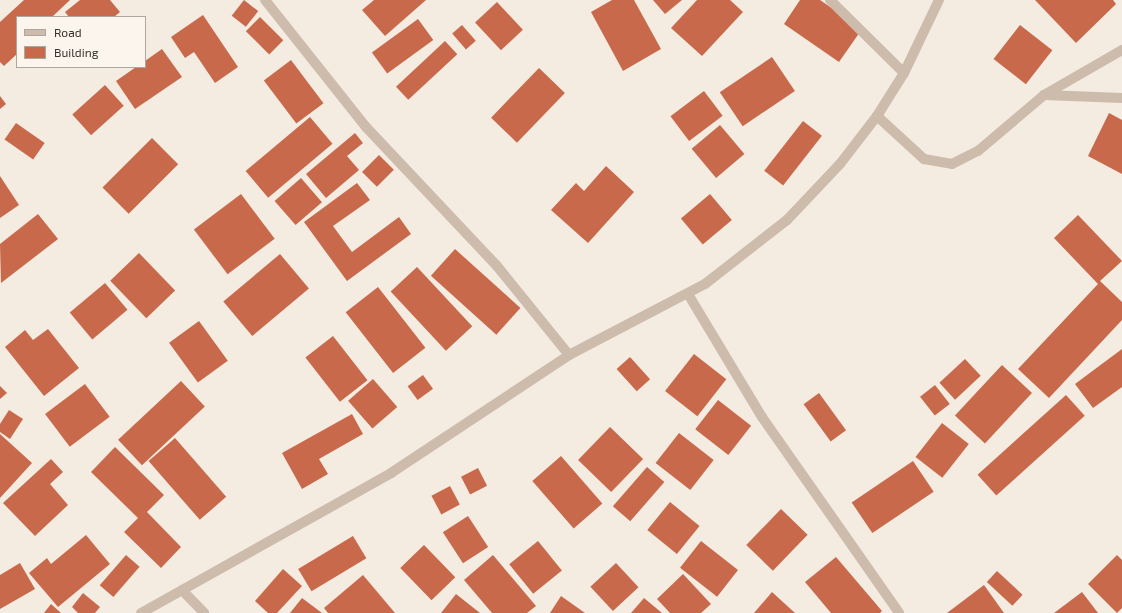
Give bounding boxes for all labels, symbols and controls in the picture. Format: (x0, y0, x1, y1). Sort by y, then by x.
legend (16, 16, 146, 68)
text: Road (54, 25, 82, 39)
text: Building (54, 45, 98, 59)

